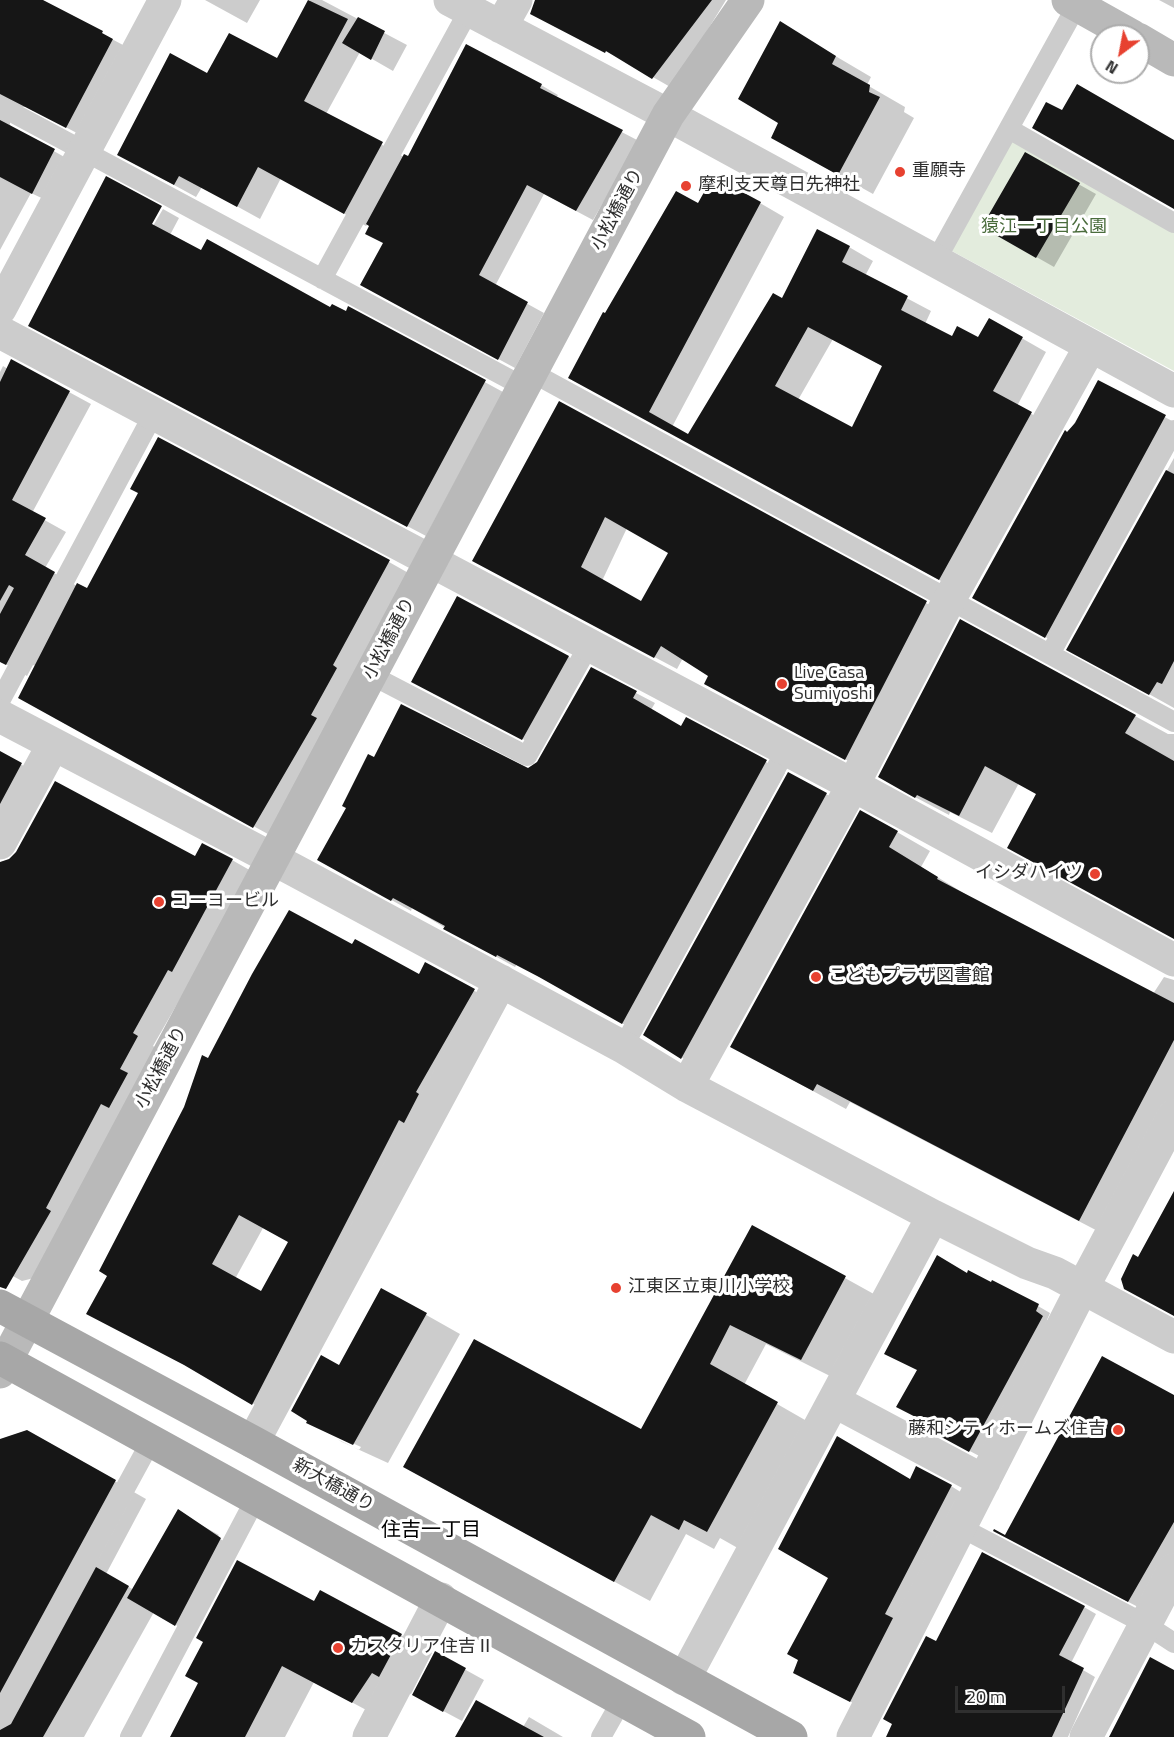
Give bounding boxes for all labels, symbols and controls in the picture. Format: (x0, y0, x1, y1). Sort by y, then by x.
north arrow (1090, 24, 1150, 84)
text: N (1100, 54, 1123, 81)
place label: 重願寺 (912, 161, 966, 183)
street label: 小松橋通り (587, 165, 649, 255)
marker: 重願寺 (893, 165, 907, 179)
place label: 摩利支天尊日先神社 (698, 175, 860, 197)
marker: 摩利支天尊日先神社 (679, 179, 693, 193)
park label: 猿江一丁目公園 (981, 217, 1107, 239)
street label: 小松橋通り (359, 594, 421, 684)
place label: Live Casa Sumiyoshi (794, 663, 872, 706)
marker: Live Casa Sumiyoshi (775, 677, 789, 691)
place label: イシダハイツ (975, 863, 1083, 885)
marker: イシダハイツ (1088, 867, 1102, 881)
place label: コーヨービル (171, 891, 279, 913)
marker: コーヨービル (152, 895, 166, 909)
place label: こどもプラザ図書館 (828, 966, 990, 988)
marker: こどもプラザ図書館 (809, 970, 823, 984)
street label: 小松橋通り (131, 1023, 193, 1113)
place label: 江東区立東川小学校 (628, 1277, 790, 1299)
marker: 江東区立東川小学校 (609, 1281, 623, 1295)
place label: 藤和シティホームズ住吉 (908, 1419, 1106, 1441)
marker: 藤和シティホームズ住吉 (1111, 1423, 1125, 1437)
street label: 新大橋通り (288, 1455, 378, 1517)
district label: 住吉一丁目 (381, 1519, 481, 1543)
place label: カスタリア住吉Ⅱ (350, 1637, 494, 1659)
marker: カスタリア住吉Ⅱ (331, 1641, 345, 1655)
scale bar (958, 1674, 1068, 1712)
text: 20 m (966, 1683, 1005, 1710)

